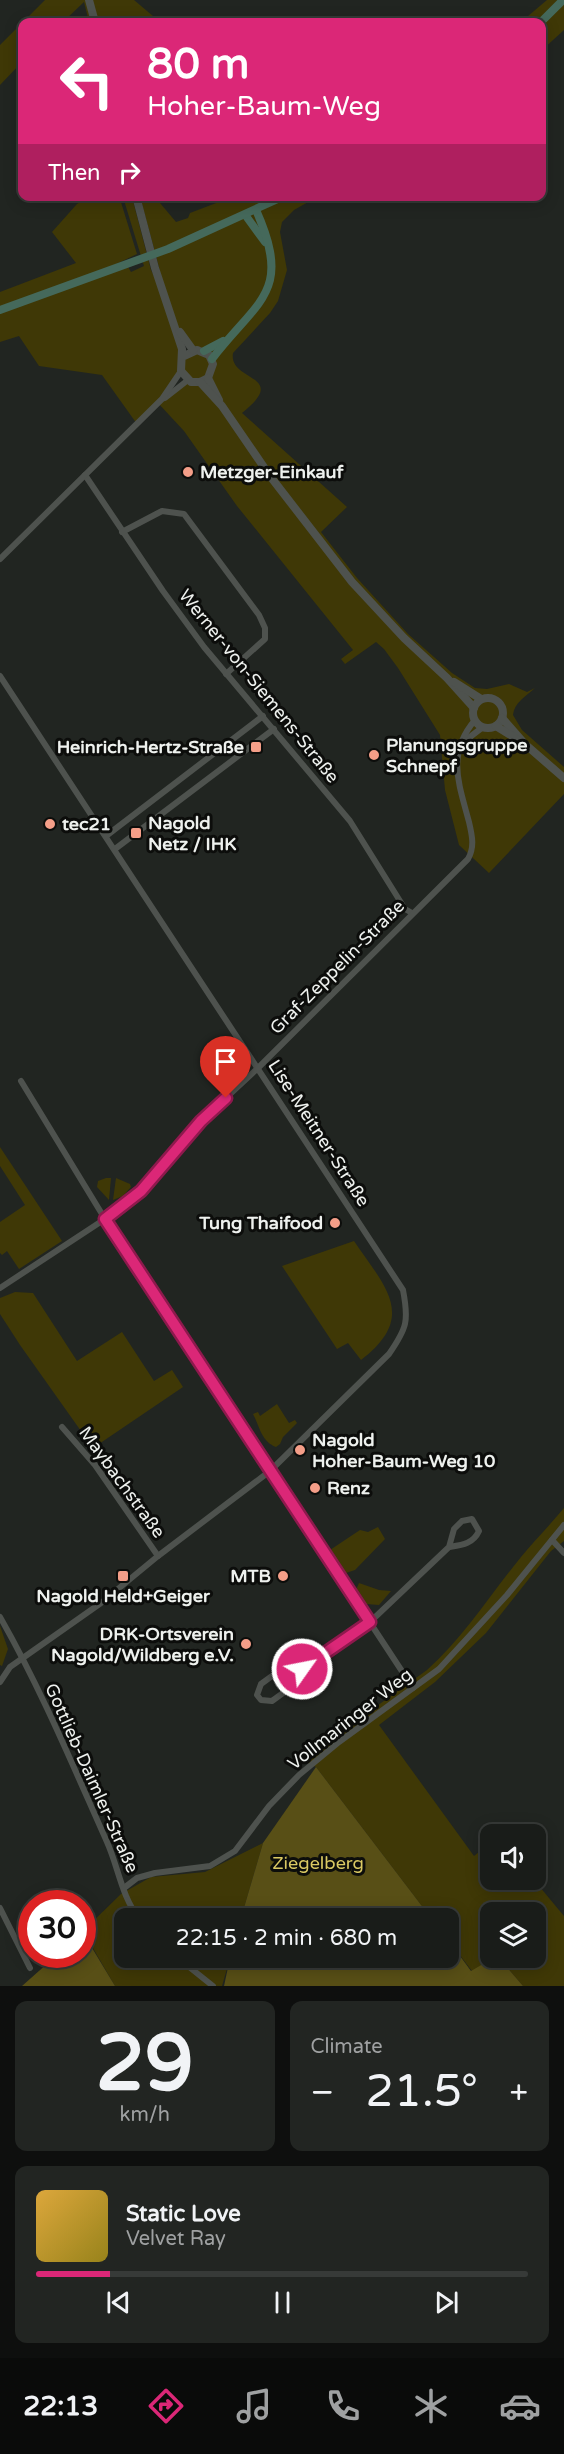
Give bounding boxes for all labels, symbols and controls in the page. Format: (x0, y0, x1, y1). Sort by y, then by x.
text: 80 m (147, 39, 249, 90)
icon: left (48, 42, 126, 120)
text: Hoher-Baum-Weg (147, 90, 381, 123)
icon: right (113, 156, 146, 189)
text: Then (48, 160, 101, 186)
place label: Metzger-Einkauf (200, 461, 345, 483)
marker: Metzger-Einkauf (181, 465, 195, 479)
street label: Werner-von-Siemens-Straße (174, 585, 344, 787)
place label: Planungsgruppe Schnepf (386, 734, 528, 777)
place label: Heinrich-Hertz-Straße (57, 736, 244, 758)
marker: Heinrich-Hertz-Straße (249, 740, 263, 754)
marker: Planungsgruppe Schnepf (367, 748, 381, 762)
place label: Nagold Netz / IHK (148, 812, 236, 855)
place label: tec21 (62, 813, 111, 835)
marker: tec21 (43, 817, 57, 831)
marker: Nagold Netz / IHK (129, 826, 143, 840)
street label: Graf-Zeppelin-Straße (265, 895, 409, 1039)
pin (200, 1036, 251, 1098)
icon: arrive (209, 1045, 242, 1078)
street label: Lise-Meitner-Straße (263, 1056, 375, 1210)
place label: Tung Thaifood (198, 1212, 323, 1234)
marker: Tung Thaifood (328, 1216, 342, 1230)
street label: Maybachstraße (74, 1422, 170, 1542)
place label: Nagold Hoher-Baum-Weg 10 (312, 1429, 495, 1472)
marker: Nagold Hoher-Baum-Weg 10 (293, 1443, 307, 1457)
place label: Renz (327, 1477, 370, 1499)
marker: Renz (308, 1481, 322, 1495)
place label: MTB (230, 1565, 271, 1587)
marker: Nagold Held+Geiger (116, 1569, 130, 1583)
marker: MTB (276, 1569, 290, 1583)
place label: Nagold Held+Geiger (36, 1585, 211, 1607)
place label: DRK-Ortsverein Nagold/Wildberg e.V. (51, 1623, 234, 1666)
marker: DRK-Ortsverein Nagold/Wildberg e.V. (239, 1637, 253, 1651)
position arrow (270, 1637, 334, 1701)
street label: Vollmaringer Weg (283, 1663, 417, 1775)
street label: Gottlieb-Daimler-Straße (40, 1680, 144, 1876)
map controls (480, 1824, 546, 1968)
button: sound (480, 1824, 546, 1890)
park label: Ziegelberg (272, 1852, 364, 1874)
speed limit sign: 30 (18, 1890, 96, 1968)
button: layers (480, 1902, 546, 1968)
text: 22:15 · 2 min · 680 m (176, 1925, 397, 1951)
text: 29 (96, 2017, 194, 2111)
text: Climate (311, 2035, 383, 2059)
text: 21.5° (365, 2065, 478, 2119)
text: − (311, 2073, 334, 2112)
text: + (509, 2073, 528, 2112)
text: km/h (120, 2103, 170, 2127)
text: Static Love (126, 2201, 241, 2227)
text: Velvet Ray (126, 2227, 226, 2251)
icon: previous (102, 2286, 135, 2319)
icon: pause (266, 2286, 299, 2319)
icon: next (430, 2286, 463, 2319)
icon: directions (145, 2385, 187, 2427)
icon: music (233, 2385, 275, 2427)
icon: phone (322, 2385, 364, 2427)
icon: climate (410, 2385, 452, 2427)
icon: car (499, 2385, 541, 2427)
text: 22:13 (23, 2390, 98, 2423)

